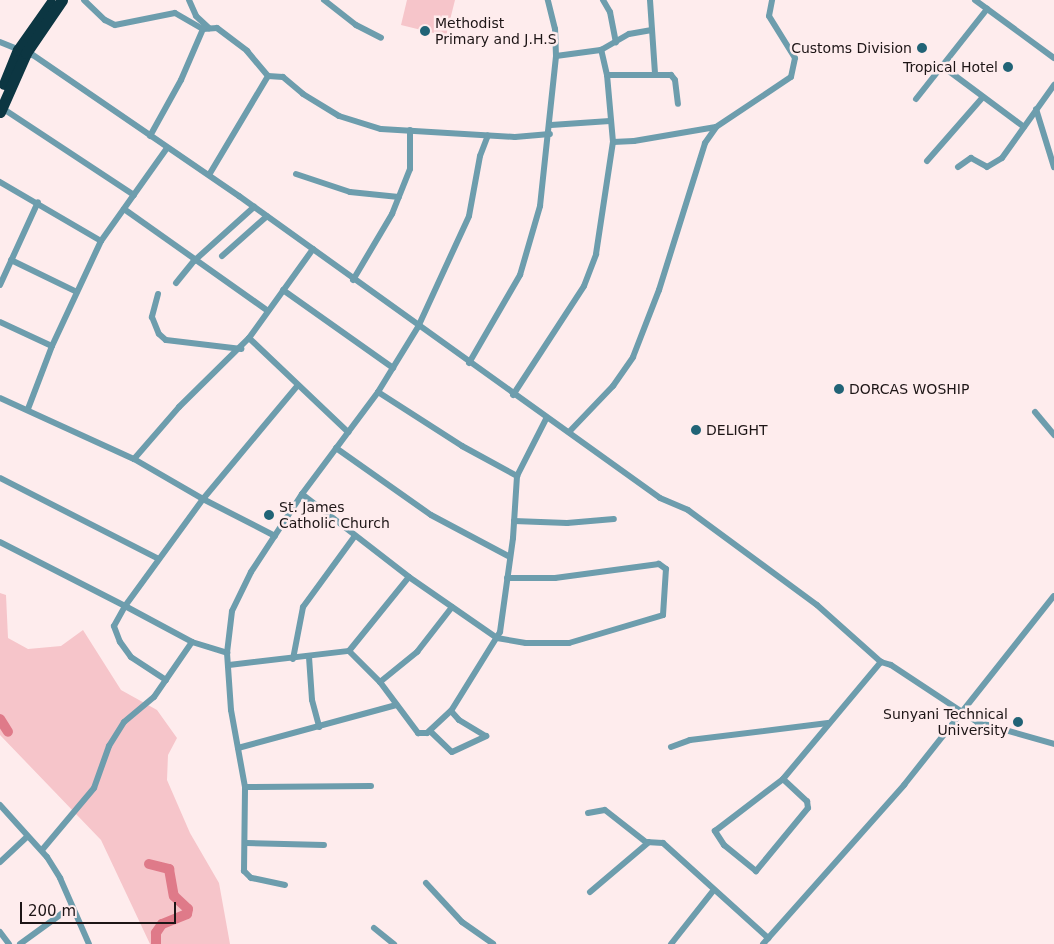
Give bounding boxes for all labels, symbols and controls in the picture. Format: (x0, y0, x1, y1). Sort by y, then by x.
place label: Methodist Primary and J.H.S (435, 15, 557, 48)
marker: Methodist Primary and J.H.S (419, 25, 431, 37)
place label: Customs Division (791, 40, 912, 56)
marker: Customs Division (916, 42, 928, 54)
place label: Tropical Hotel (903, 59, 998, 75)
marker: Tropical Hotel (1002, 61, 1014, 73)
place label: DORCAS WOSHIP (849, 381, 969, 397)
marker: DORCAS WOSHIP (833, 383, 845, 395)
place label: DELIGHT (706, 422, 767, 438)
marker: DELIGHT (690, 424, 702, 436)
place label: St. James Catholic Church (279, 499, 390, 532)
marker: St. James Catholic Church (263, 509, 275, 521)
place label: Sunyani Technical University (883, 706, 1008, 739)
marker: Sunyani Technical University (1012, 716, 1024, 728)
scale bar (22, 892, 179, 924)
text: 200 m (28, 902, 76, 920)

